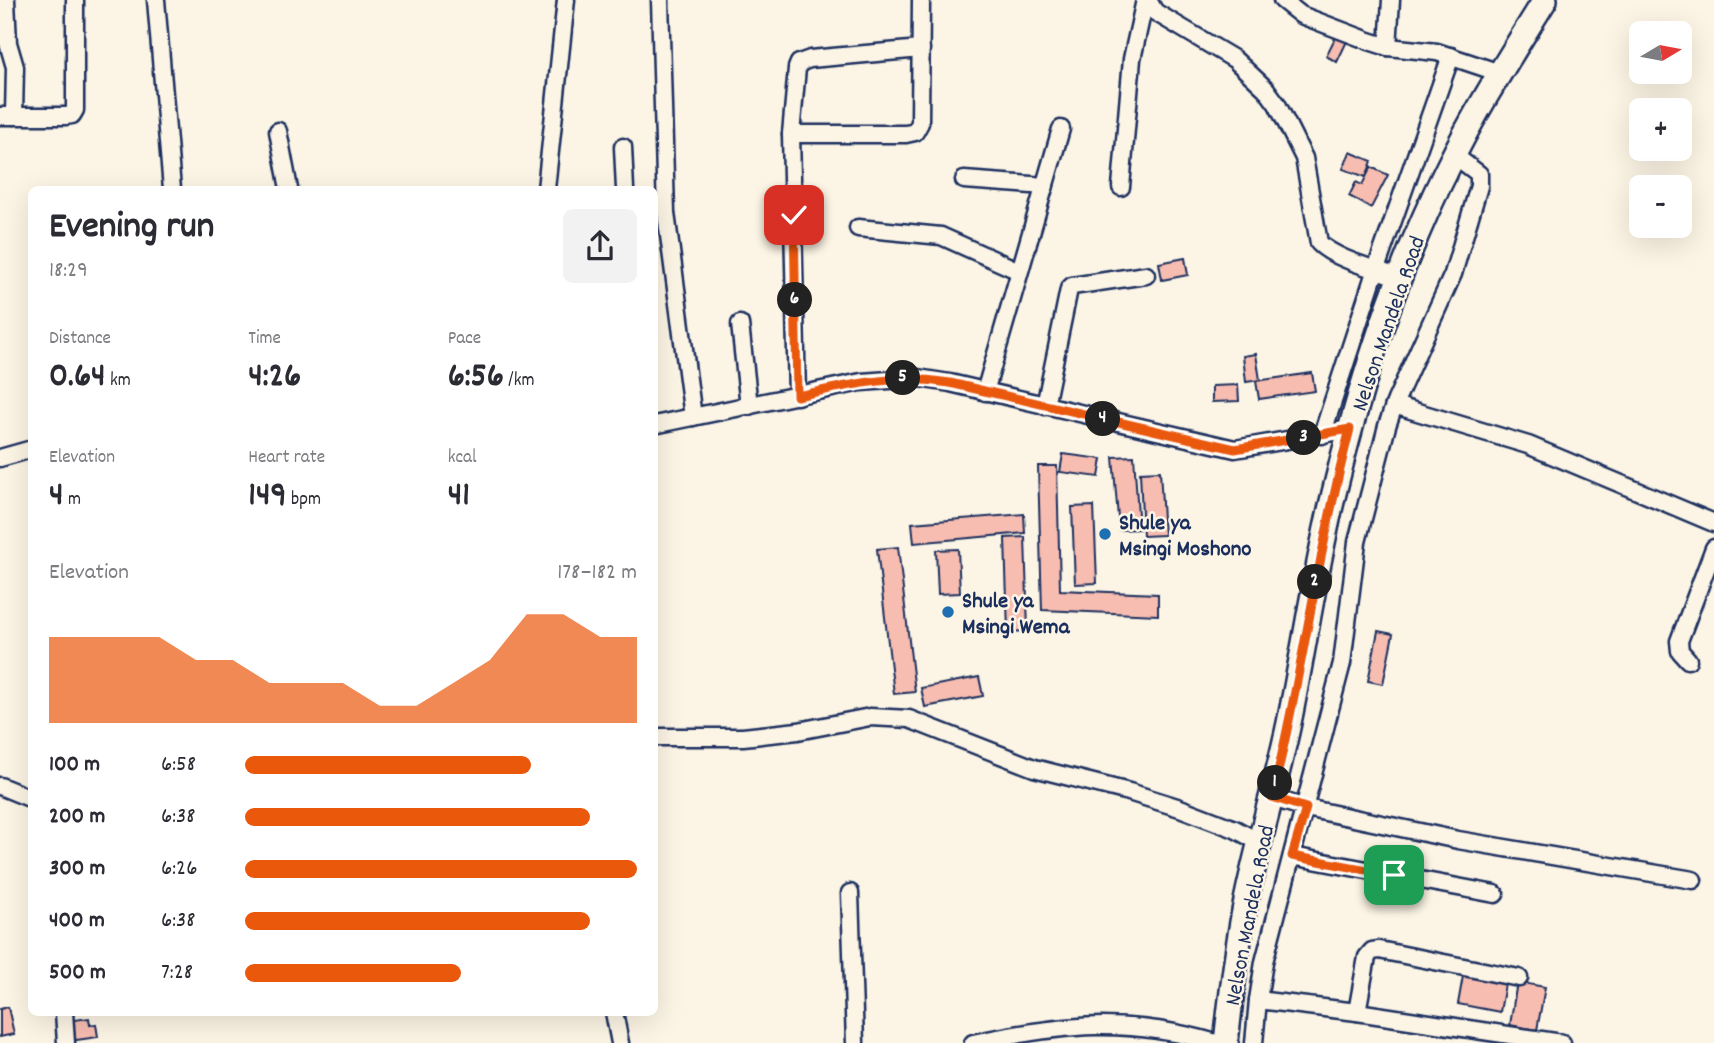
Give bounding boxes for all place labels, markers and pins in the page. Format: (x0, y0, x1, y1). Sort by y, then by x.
pin (764, 185, 824, 245)
pin: 6 (778, 282, 812, 318)
pin: 5 (886, 360, 920, 396)
pin: 4 (1086, 402, 1120, 436)
pin: 3 (1286, 420, 1322, 456)
place label: Shule ya Msingi Moshono (1119, 508, 1252, 567)
marker: Shule ya Msingi Moshono (1097, 526, 1113, 542)
pin: 2 (1298, 564, 1332, 600)
place label: Shule ya Msingi Wema (962, 586, 1071, 645)
marker: Shule ya Msingi Wema (940, 604, 956, 620)
pin: 1 (1258, 766, 1292, 800)
pin (1364, 845, 1424, 905)

